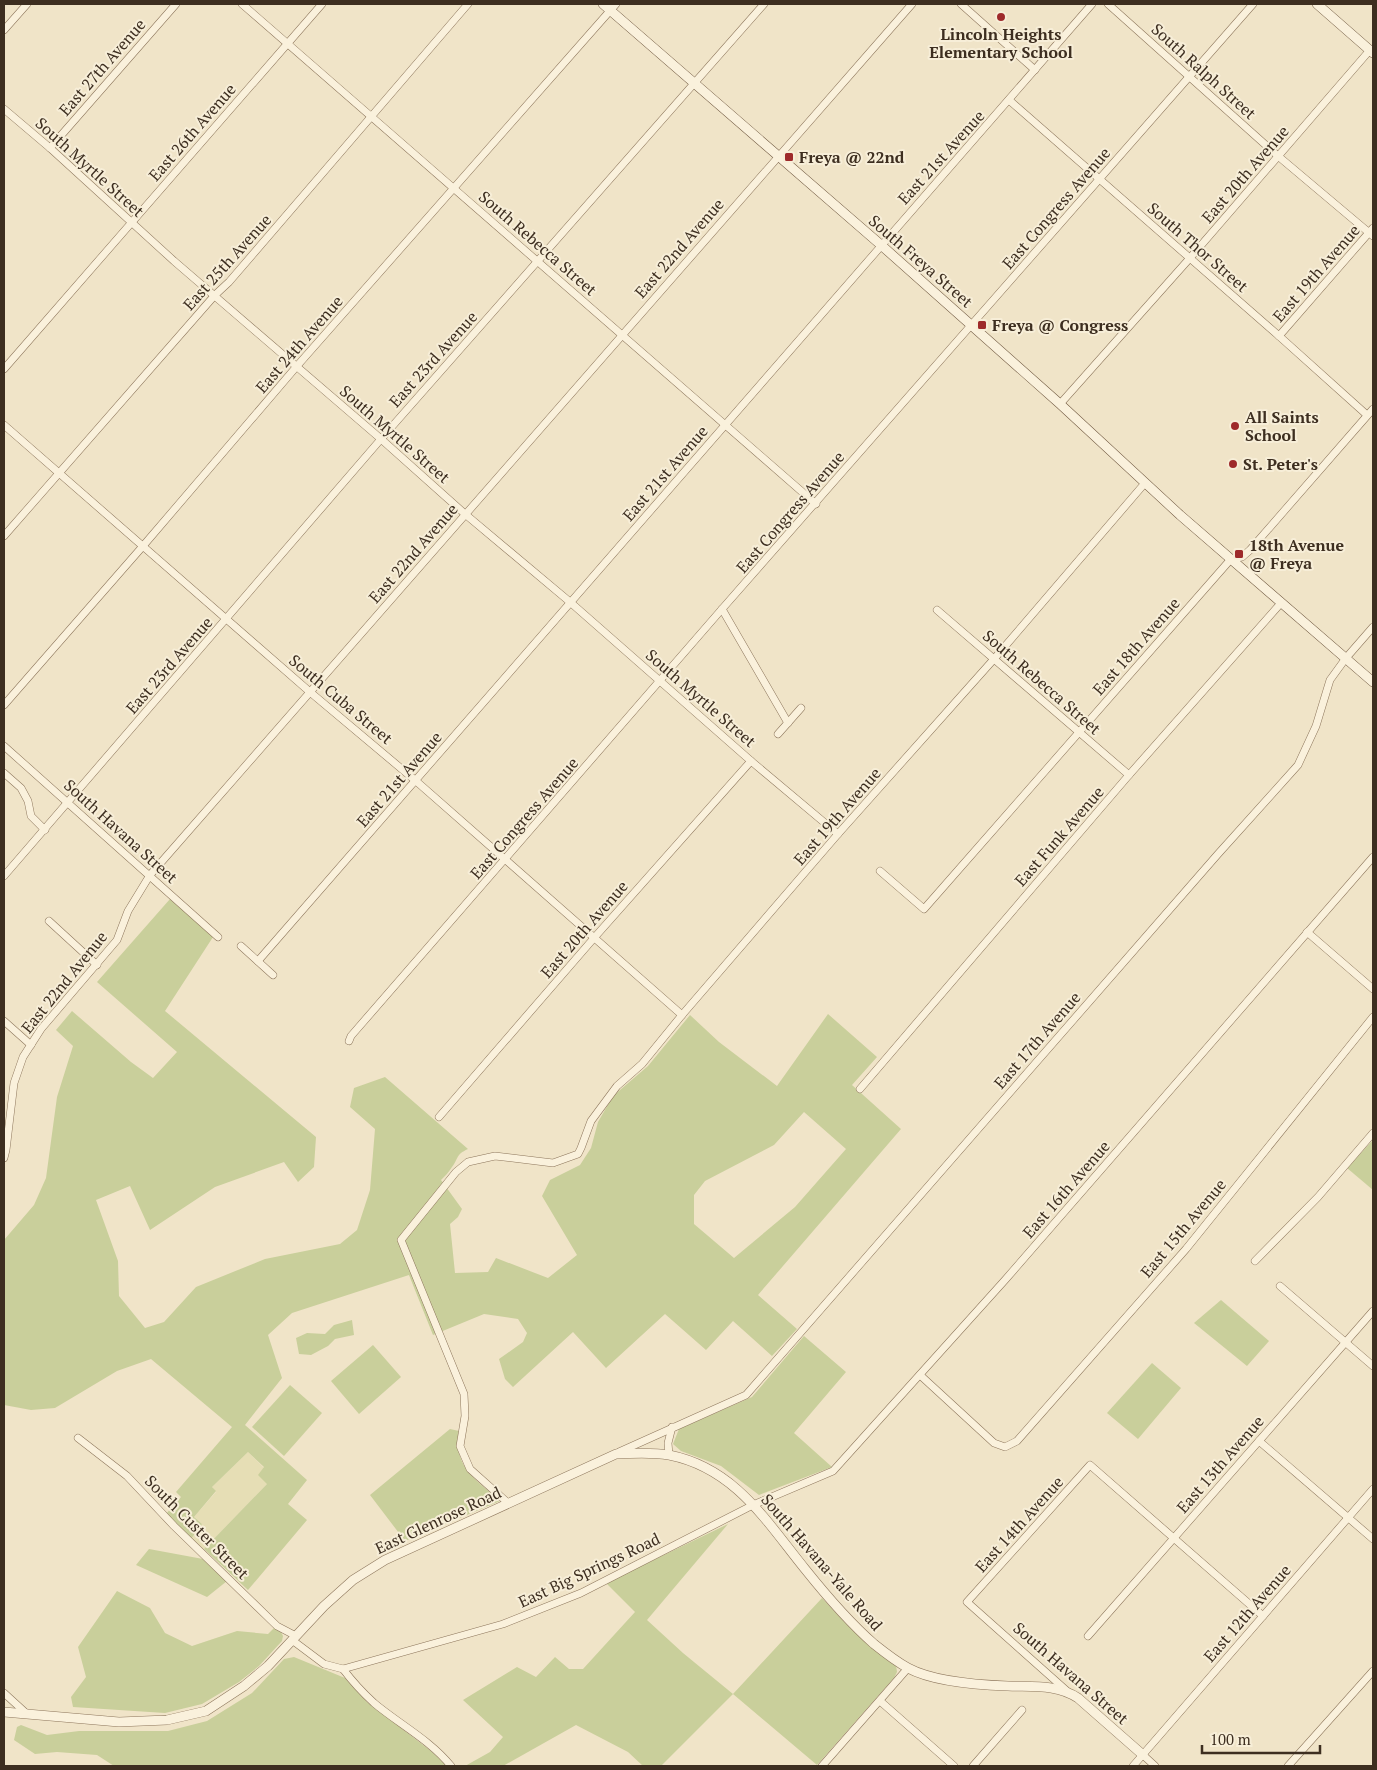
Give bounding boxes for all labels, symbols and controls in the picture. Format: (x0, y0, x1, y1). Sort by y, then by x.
marker: Lincoln Heights Elementary School (995, 11, 1007, 23)
street label: East 27th Avenue (54, 14, 150, 120)
street label: South Ralph Street (1147, 18, 1261, 124)
place label: Lincoln Heights Elementary School (929, 23, 1073, 63)
street label: East 26th Avenue (144, 79, 240, 185)
street label: East 21st Avenue (893, 105, 989, 209)
street label: South Myrtle Street (31, 112, 149, 222)
street label: East 20th Avenue (1197, 121, 1293, 227)
street label: East Congress Avenue (997, 142, 1115, 274)
place label: Freya @ 22nd (799, 146, 905, 168)
marker: Freya @ 22nd (783, 151, 795, 163)
street label: South Rebecca Street (474, 186, 602, 300)
street label: East 22nd Avenue (630, 193, 728, 303)
street label: South Thor Street (1143, 197, 1253, 297)
street label: East 25th Avenue (178, 209, 276, 315)
street label: South Freya Street (864, 210, 978, 312)
street label: East 19th Avenue (1268, 220, 1364, 326)
street label: East 24th Avenue (251, 291, 347, 397)
street label: East 23rd Avenue (384, 306, 482, 412)
place label: Freya @ Congress (992, 314, 1128, 336)
marker: Freya @ Congress (976, 319, 988, 331)
street label: South Myrtle Street (335, 380, 455, 488)
place label: All Saints School (1245, 406, 1319, 446)
street label: East 21st Avenue (617, 420, 713, 526)
marker: All Saints School (1229, 420, 1241, 432)
street label: East Congress Avenue (731, 446, 849, 578)
place label: St. Peter's (1243, 453, 1318, 475)
marker: St. Peter's (1227, 458, 1239, 470)
street label: East 22nd Avenue (364, 498, 462, 608)
place label: 18th Avenue @ Freya (1249, 534, 1345, 574)
marker: 18th Avenue @ Freya (1233, 548, 1245, 560)
street label: East 18th Avenue (1088, 593, 1184, 699)
street label: East 23rd Avenue (121, 612, 217, 718)
street label: South Rebecca Street (978, 625, 1106, 739)
street label: South Myrtle Street (641, 644, 761, 752)
street label: South Cuba Street (285, 649, 397, 749)
street label: East 21st Avenue (351, 726, 447, 832)
street label: East Congress Avenue (465, 752, 583, 884)
street label: East 19th Avenue (789, 763, 885, 869)
street label: South Havana Street (59, 774, 183, 888)
street label: East Funk Avenue (1009, 781, 1109, 891)
street label: East 20th Avenue (536, 876, 632, 982)
street label: East 22nd Avenue (16, 926, 112, 1038)
street label: East 17th Avenue (989, 987, 1085, 1093)
street label: East 16th Avenue (1018, 1136, 1114, 1242)
street label: East 15th Avenue (1135, 1174, 1231, 1282)
street label: East 13th Avenue (1172, 1411, 1268, 1517)
street label: South Custer Street (140, 1470, 254, 1584)
street label: East 14th Avenue (970, 1471, 1068, 1577)
street label: East Glenrose Road (371, 1481, 505, 1559)
street label: South Havana-Yale Road (756, 1489, 888, 1635)
street label: East Big Springs Road (515, 1527, 664, 1613)
street label: East 12th Avenue (1199, 1560, 1295, 1666)
street label: South Havana Street (1009, 1617, 1133, 1729)
scale bar (1202, 1722, 1320, 1754)
text: 100 m (1210, 1729, 1251, 1749)

